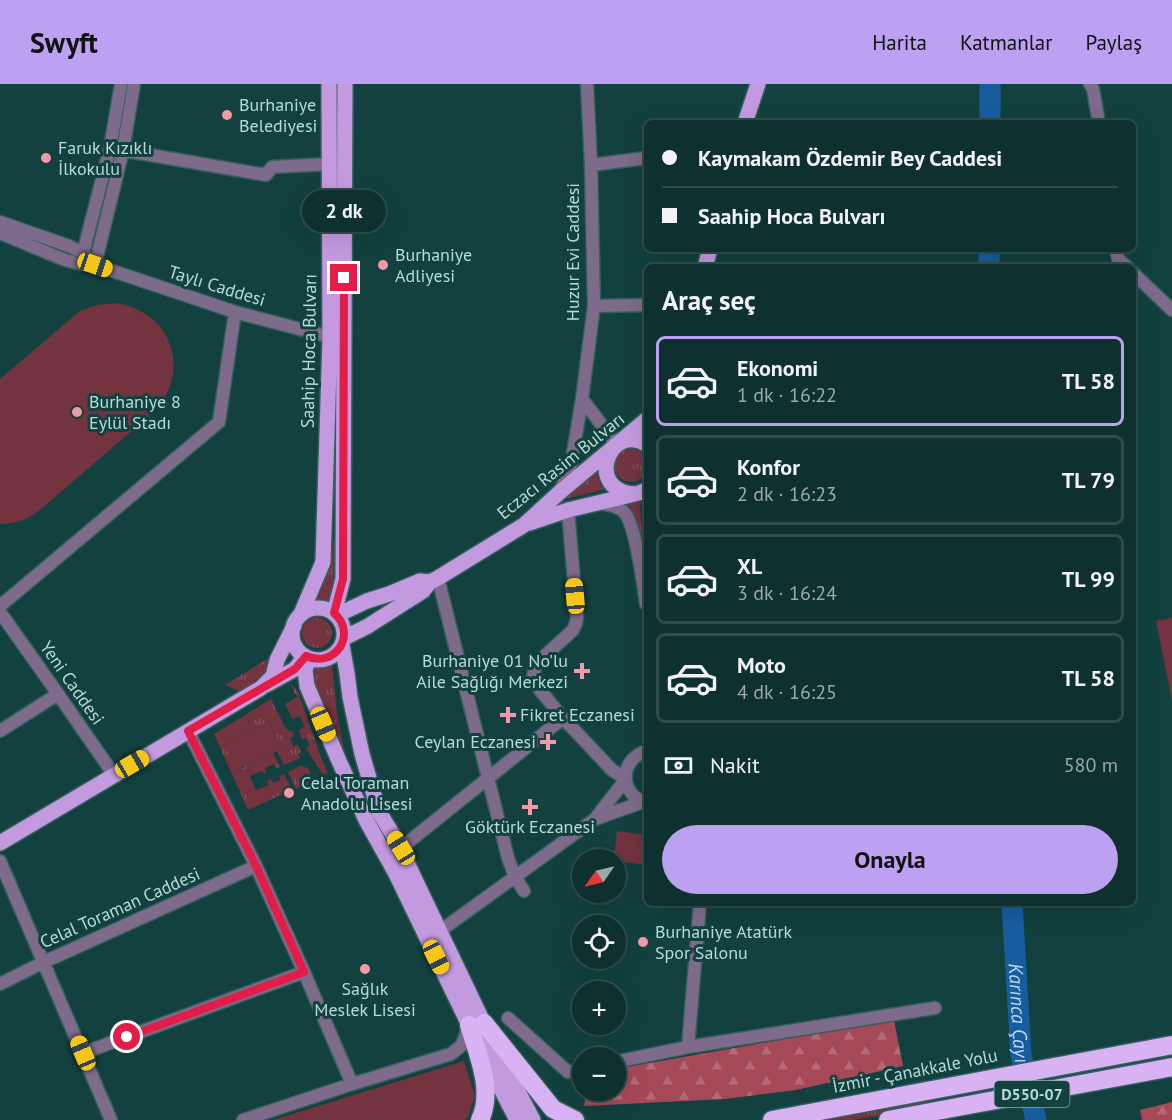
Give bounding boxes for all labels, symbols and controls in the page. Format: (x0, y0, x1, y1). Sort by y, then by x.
text: Swyft (30, 24, 98, 61)
text: Harita (872, 29, 927, 56)
text: Katmanlar (960, 29, 1052, 56)
text: Paylaş (1085, 29, 1142, 56)
place label: Burhaniye Belediyesi (239, 93, 317, 137)
marker: Burhaniye Belediyesi (220, 108, 234, 122)
place label: Faruk Kızıklı İlkokulu (58, 136, 152, 180)
text: Kaymakam Özdemir Bey Caddesi (698, 144, 1002, 172)
marker: Faruk Kızıklı İlkokulu (39, 151, 53, 165)
street label: Huzur Evi Caddesi (561, 183, 584, 321)
callout: 2 dk (302, 191, 386, 233)
text: 2 dk (326, 198, 363, 224)
text: Saahip Hoca Bulvarı (698, 202, 885, 230)
place label: Burhaniye Adliyesi (395, 243, 472, 287)
car (75, 251, 115, 279)
marker: Burhaniye Adliyesi (376, 258, 390, 272)
street label: Taylı Caddesi (166, 260, 268, 311)
route end (330, 264, 357, 291)
street label: Saahip Hoca Bulvarı (296, 274, 321, 428)
text: Araç seç (662, 283, 756, 317)
icon: car (665, 354, 719, 408)
text: Ekonomi (737, 354, 818, 382)
text: TL 58 (1062, 367, 1115, 395)
text: 1 dk · 16:22 (737, 382, 837, 408)
place label: Burhaniye 8 Eylül Stadı (89, 390, 181, 434)
marker: Burhaniye 8 Eylül Stadı (70, 405, 84, 419)
street label: Eczacı Rasim Bulvarı (492, 407, 629, 524)
icon: car (665, 453, 719, 507)
text: Konfor (737, 453, 800, 481)
text: TL 79 (1062, 466, 1115, 494)
text: 2 dk · 16:23 (737, 481, 837, 507)
icon: car (665, 552, 719, 606)
text: XL (737, 552, 762, 580)
text: TL 99 (1062, 565, 1115, 593)
car (564, 577, 586, 615)
text: 3 dk · 16:24 (737, 580, 837, 606)
street label: Yeni Caddesi (35, 636, 110, 729)
place label: Burhaniye 01 No'lu Aile Sağlığı Merkezi (416, 649, 568, 693)
icon: car (665, 651, 719, 705)
text: Moto (737, 651, 786, 679)
marker: Burhaniye 01 No'lu Aile Sağlığı Merkezi (573, 662, 591, 680)
text: TL 58 (1062, 664, 1115, 692)
text: 4 dk · 16:25 (737, 679, 837, 705)
place label: Fikret Eczanesi (520, 703, 635, 726)
car (308, 704, 338, 744)
marker: Fikret Eczanesi (501, 708, 515, 722)
place label: Ceylan Eczanesi (415, 730, 536, 753)
marker: Ceylan Eczanesi (541, 735, 555, 749)
car (112, 747, 152, 781)
icon: cash (662, 749, 695, 782)
text: Nakit (710, 751, 760, 779)
text: 580 m (1064, 752, 1118, 778)
place label: Celal Toraman Anadolu Lisesi (301, 771, 413, 815)
marker: Celal Toraman Anadolu Lisesi (282, 786, 296, 800)
marker: Göktürk Eczanesi (523, 800, 537, 814)
place label: Göktürk Eczanesi (465, 815, 595, 838)
button: Onayla (662, 825, 1118, 894)
car (384, 828, 418, 868)
north arrow (572, 849, 626, 903)
map controls (572, 849, 626, 1101)
street label: Celal Toraman Caddesi (36, 862, 203, 953)
button: locate (572, 915, 626, 969)
place label: Burhaniye Atatürk Spor Salonu (655, 920, 793, 964)
marker: Burhaniye Atatürk Spor Salonu (636, 935, 650, 949)
car (420, 937, 452, 977)
marker: Sağlık Meslek Lisesi (358, 962, 372, 976)
water label: Karınca Çayı (1003, 962, 1035, 1065)
place label: Sağlık Meslek Lisesi (314, 977, 416, 1021)
button: + (572, 981, 626, 1035)
route start (113, 1023, 140, 1050)
car (68, 1033, 98, 1073)
street label: İzmir - Çanakkale Yolu (830, 1043, 999, 1098)
button: − (572, 1047, 626, 1101)
road number: D550-07 (994, 1081, 1070, 1107)

